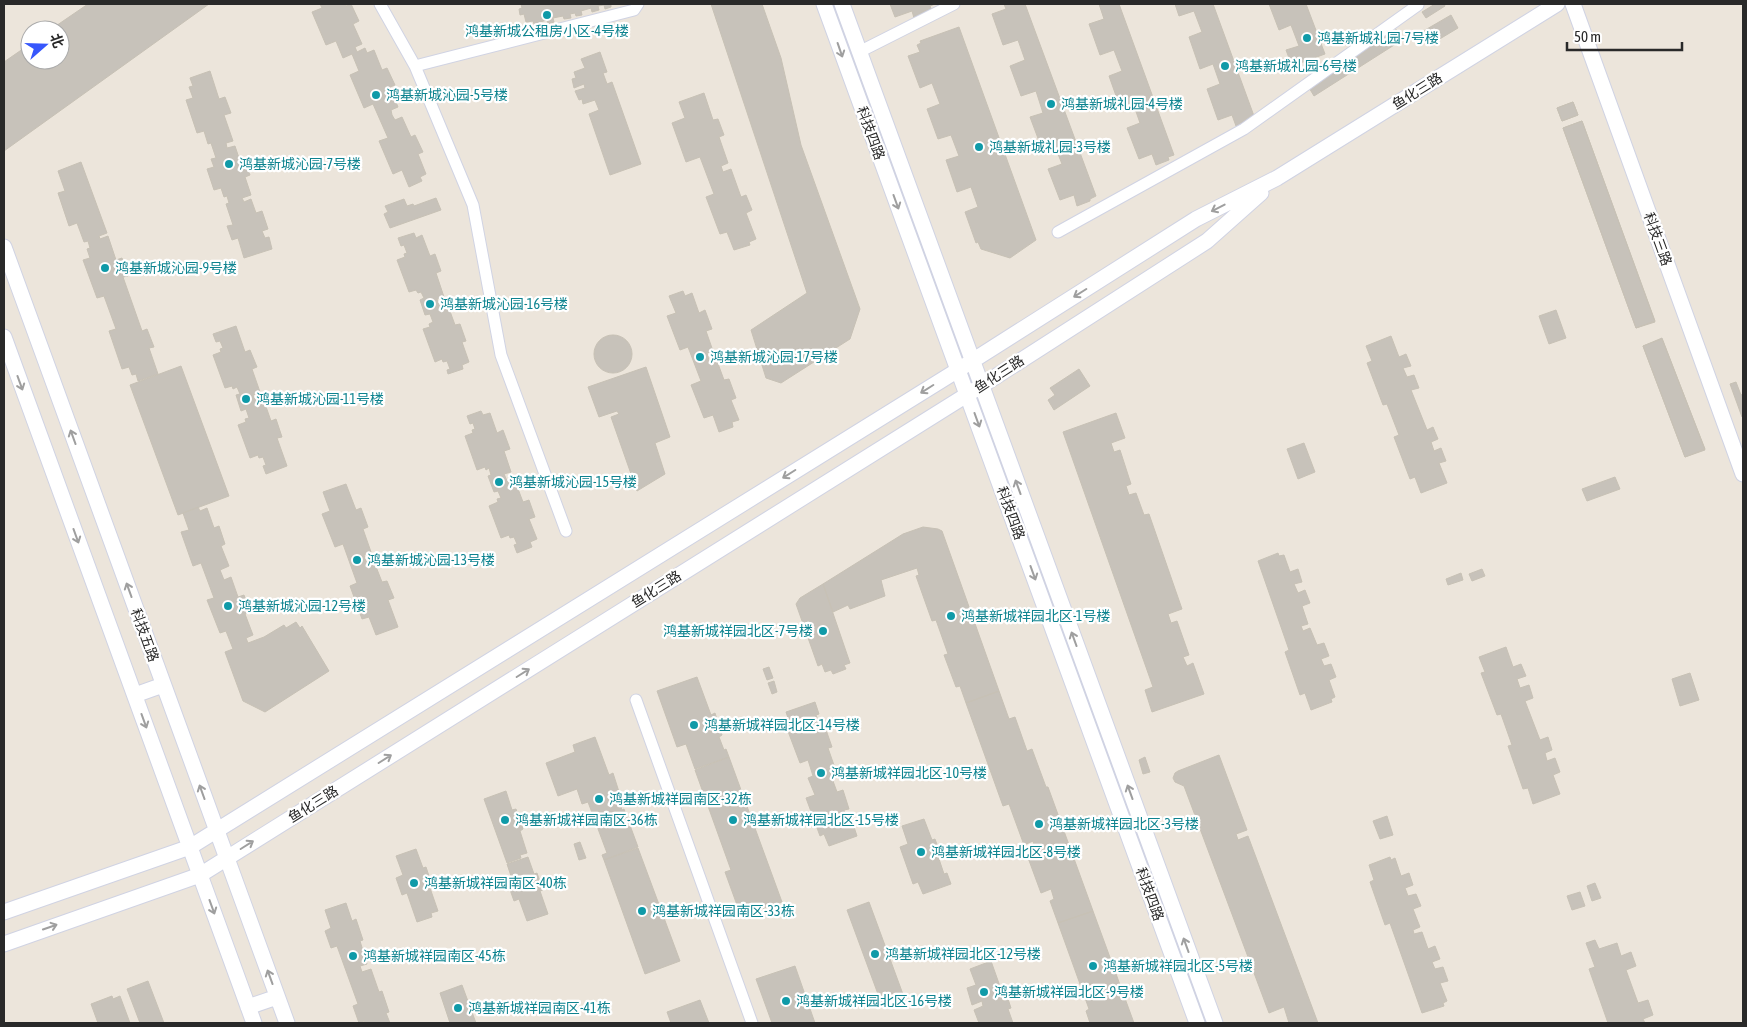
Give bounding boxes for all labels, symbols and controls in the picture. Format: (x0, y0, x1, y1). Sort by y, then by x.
marker: 鸿基新城公租房小区-4号楼 (541, 9, 553, 21)
north arrow (20, 20, 70, 70)
scale bar (1567, 20, 1682, 52)
place label: 鸿基新城公租房小区-4号楼 (465, 23, 629, 39)
text: 50 m (1574, 28, 1601, 45)
place label: 鸿基新城礼园-7号楼 (1317, 30, 1439, 46)
text: 北 (47, 31, 67, 50)
marker: 鸿基新城礼园-7号楼 (1301, 32, 1313, 44)
one-way arrow (836, 41, 845, 57)
place label: 鸿基新城礼园-6号楼 (1235, 58, 1357, 74)
marker: 鸿基新城礼园-6号楼 (1219, 60, 1231, 72)
street label: 鱼化三路 (1389, 69, 1445, 113)
place label: 鸿基新城沁园-5号楼 (386, 87, 508, 103)
marker: 鸿基新城沁园-5号楼 (370, 89, 382, 101)
place label: 鸿基新城礼园-4号楼 (1061, 96, 1183, 112)
marker: 鸿基新城礼园-4号楼 (1045, 98, 1057, 110)
street label: 科技四路 (854, 104, 888, 162)
place label: 鸿基新城礼园-3号楼 (989, 139, 1111, 155)
marker: 鸿基新城礼园-3号楼 (973, 141, 985, 153)
place label: 鸿基新城沁园-7号楼 (239, 156, 361, 172)
marker: 鸿基新城沁园-7号楼 (223, 158, 235, 170)
one-way arrow (892, 194, 901, 209)
one-way arrow (1211, 204, 1226, 213)
street label: 科技三路 (1641, 210, 1675, 268)
place label: 鸿基新城沁园-9号楼 (115, 260, 237, 276)
marker: 鸿基新城沁园-9号楼 (99, 262, 111, 274)
one-way arrow (1073, 288, 1087, 298)
place label: 鸿基新城沁园-16号楼 (440, 296, 568, 312)
marker: 鸿基新城沁园-16号楼 (424, 298, 436, 310)
place label: 鸿基新城沁园-17号楼 (710, 349, 838, 365)
marker: 鸿基新城沁园-17号楼 (694, 351, 706, 363)
street label: 鱼化三路 (971, 352, 1027, 396)
one-way arrow (16, 375, 25, 390)
one-way arrow (921, 384, 935, 394)
place label: 鸿基新城沁园-11号楼 (256, 391, 384, 407)
marker: 鸿基新城沁园-11号楼 (240, 393, 252, 405)
one-way arrow (973, 412, 982, 428)
one-way arrow (68, 430, 77, 445)
one-way arrow (783, 470, 797, 480)
place label: 鸿基新城沁园-15号楼 (509, 474, 637, 490)
marker: 鸿基新城沁园-15号楼 (493, 476, 505, 488)
one-way arrow (1013, 480, 1022, 495)
street label: 科技四路 (994, 484, 1028, 542)
one-way arrow (72, 527, 81, 543)
place label: 鸿基新城沁园-13号楼 (367, 552, 495, 568)
marker: 鸿基新城沁园-13号楼 (351, 554, 363, 566)
one-way arrow (1029, 565, 1038, 580)
street label: 鱼化三路 (628, 567, 684, 611)
one-way arrow (124, 583, 133, 598)
place label: 鸿基新城沁园-12号楼 (238, 598, 366, 614)
marker: 鸿基新城沁园-12号楼 (222, 600, 234, 612)
street label: 科技五路 (128, 606, 162, 664)
place label: 鸿基新城祥园北区-1号楼 (961, 608, 1110, 624)
marker: 鸿基新城祥园北区-1号楼 (945, 610, 957, 622)
place label: 鸿基新城祥园北区-7号楼 (663, 623, 813, 639)
marker: 鸿基新城祥园北区-7号楼 (817, 625, 829, 637)
one-way arrow (1069, 632, 1078, 648)
one-way arrow (515, 667, 529, 677)
one-way arrow (140, 713, 149, 728)
place label: 鸿基新城祥园北区-14号楼 (704, 717, 860, 733)
marker: 鸿基新城祥园北区-14号楼 (688, 719, 700, 731)
one-way arrow (378, 754, 392, 764)
place label: 鸿基新城祥园北区-10号楼 (831, 765, 987, 781)
marker: 鸿基新城祥园北区-10号楼 (815, 767, 827, 779)
street label: 鱼化三路 (285, 782, 341, 826)
one-way arrow (197, 785, 206, 800)
one-way arrow (1125, 785, 1134, 800)
place label: 鸿基新城祥园南区-32栋 (609, 791, 752, 807)
marker: 鸿基新城祥园南区-32栋 (593, 793, 605, 805)
place label: 鸿基新城祥园南区-36栋 (515, 812, 658, 828)
place label: 鸿基新城祥园北区-15号楼 (743, 812, 899, 828)
marker: 鸿基新城祥园南区-36栋 (499, 814, 511, 826)
marker: 鸿基新城祥园北区-15号楼 (727, 814, 739, 826)
place label: 鸿基新城祥园北区-3号楼 (1049, 816, 1199, 832)
marker: 鸿基新城祥园北区-3号楼 (1033, 818, 1045, 830)
one-way arrow (240, 840, 254, 850)
place label: 鸿基新城祥园北区-8号楼 (931, 844, 1081, 860)
marker: 鸿基新城祥园北区-8号楼 (915, 846, 927, 858)
street label: 科技四路 (1133, 865, 1167, 923)
place label: 鸿基新城祥园南区-40栋 (424, 875, 567, 891)
marker: 鸿基新城祥园南区-40栋 (408, 877, 420, 889)
one-way arrow (208, 898, 217, 914)
place label: 鸿基新城祥园南区-33栋 (652, 903, 795, 919)
marker: 鸿基新城祥园南区-33栋 (636, 905, 648, 917)
one-way arrow (41, 922, 57, 932)
one-way arrow (1181, 937, 1190, 953)
place label: 鸿基新城祥园北区-12号楼 (885, 946, 1041, 962)
place label: 鸿基新城祥园南区-45栋 (363, 948, 506, 964)
marker: 鸿基新城祥园北区-12号楼 (869, 948, 881, 960)
marker: 鸿基新城祥园南区-45栋 (347, 950, 359, 962)
place label: 鸿基新城祥园北区-5号楼 (1103, 958, 1253, 974)
marker: 鸿基新城祥园北区-5号楼 (1087, 960, 1099, 972)
one-way arrow (265, 970, 274, 986)
place label: 鸿基新城祥园北区-9号楼 (994, 984, 1144, 1000)
marker: 鸿基新城祥园北区-9号楼 (978, 986, 990, 998)
place label: 鸿基新城祥园北区-16号楼 (796, 993, 952, 1009)
marker: 鸿基新城祥园北区-16号楼 (780, 995, 792, 1007)
place label: 鸿基新城祥园南区-41栋 (468, 1000, 611, 1016)
marker: 鸿基新城祥园南区-41栋 (452, 1002, 464, 1014)

